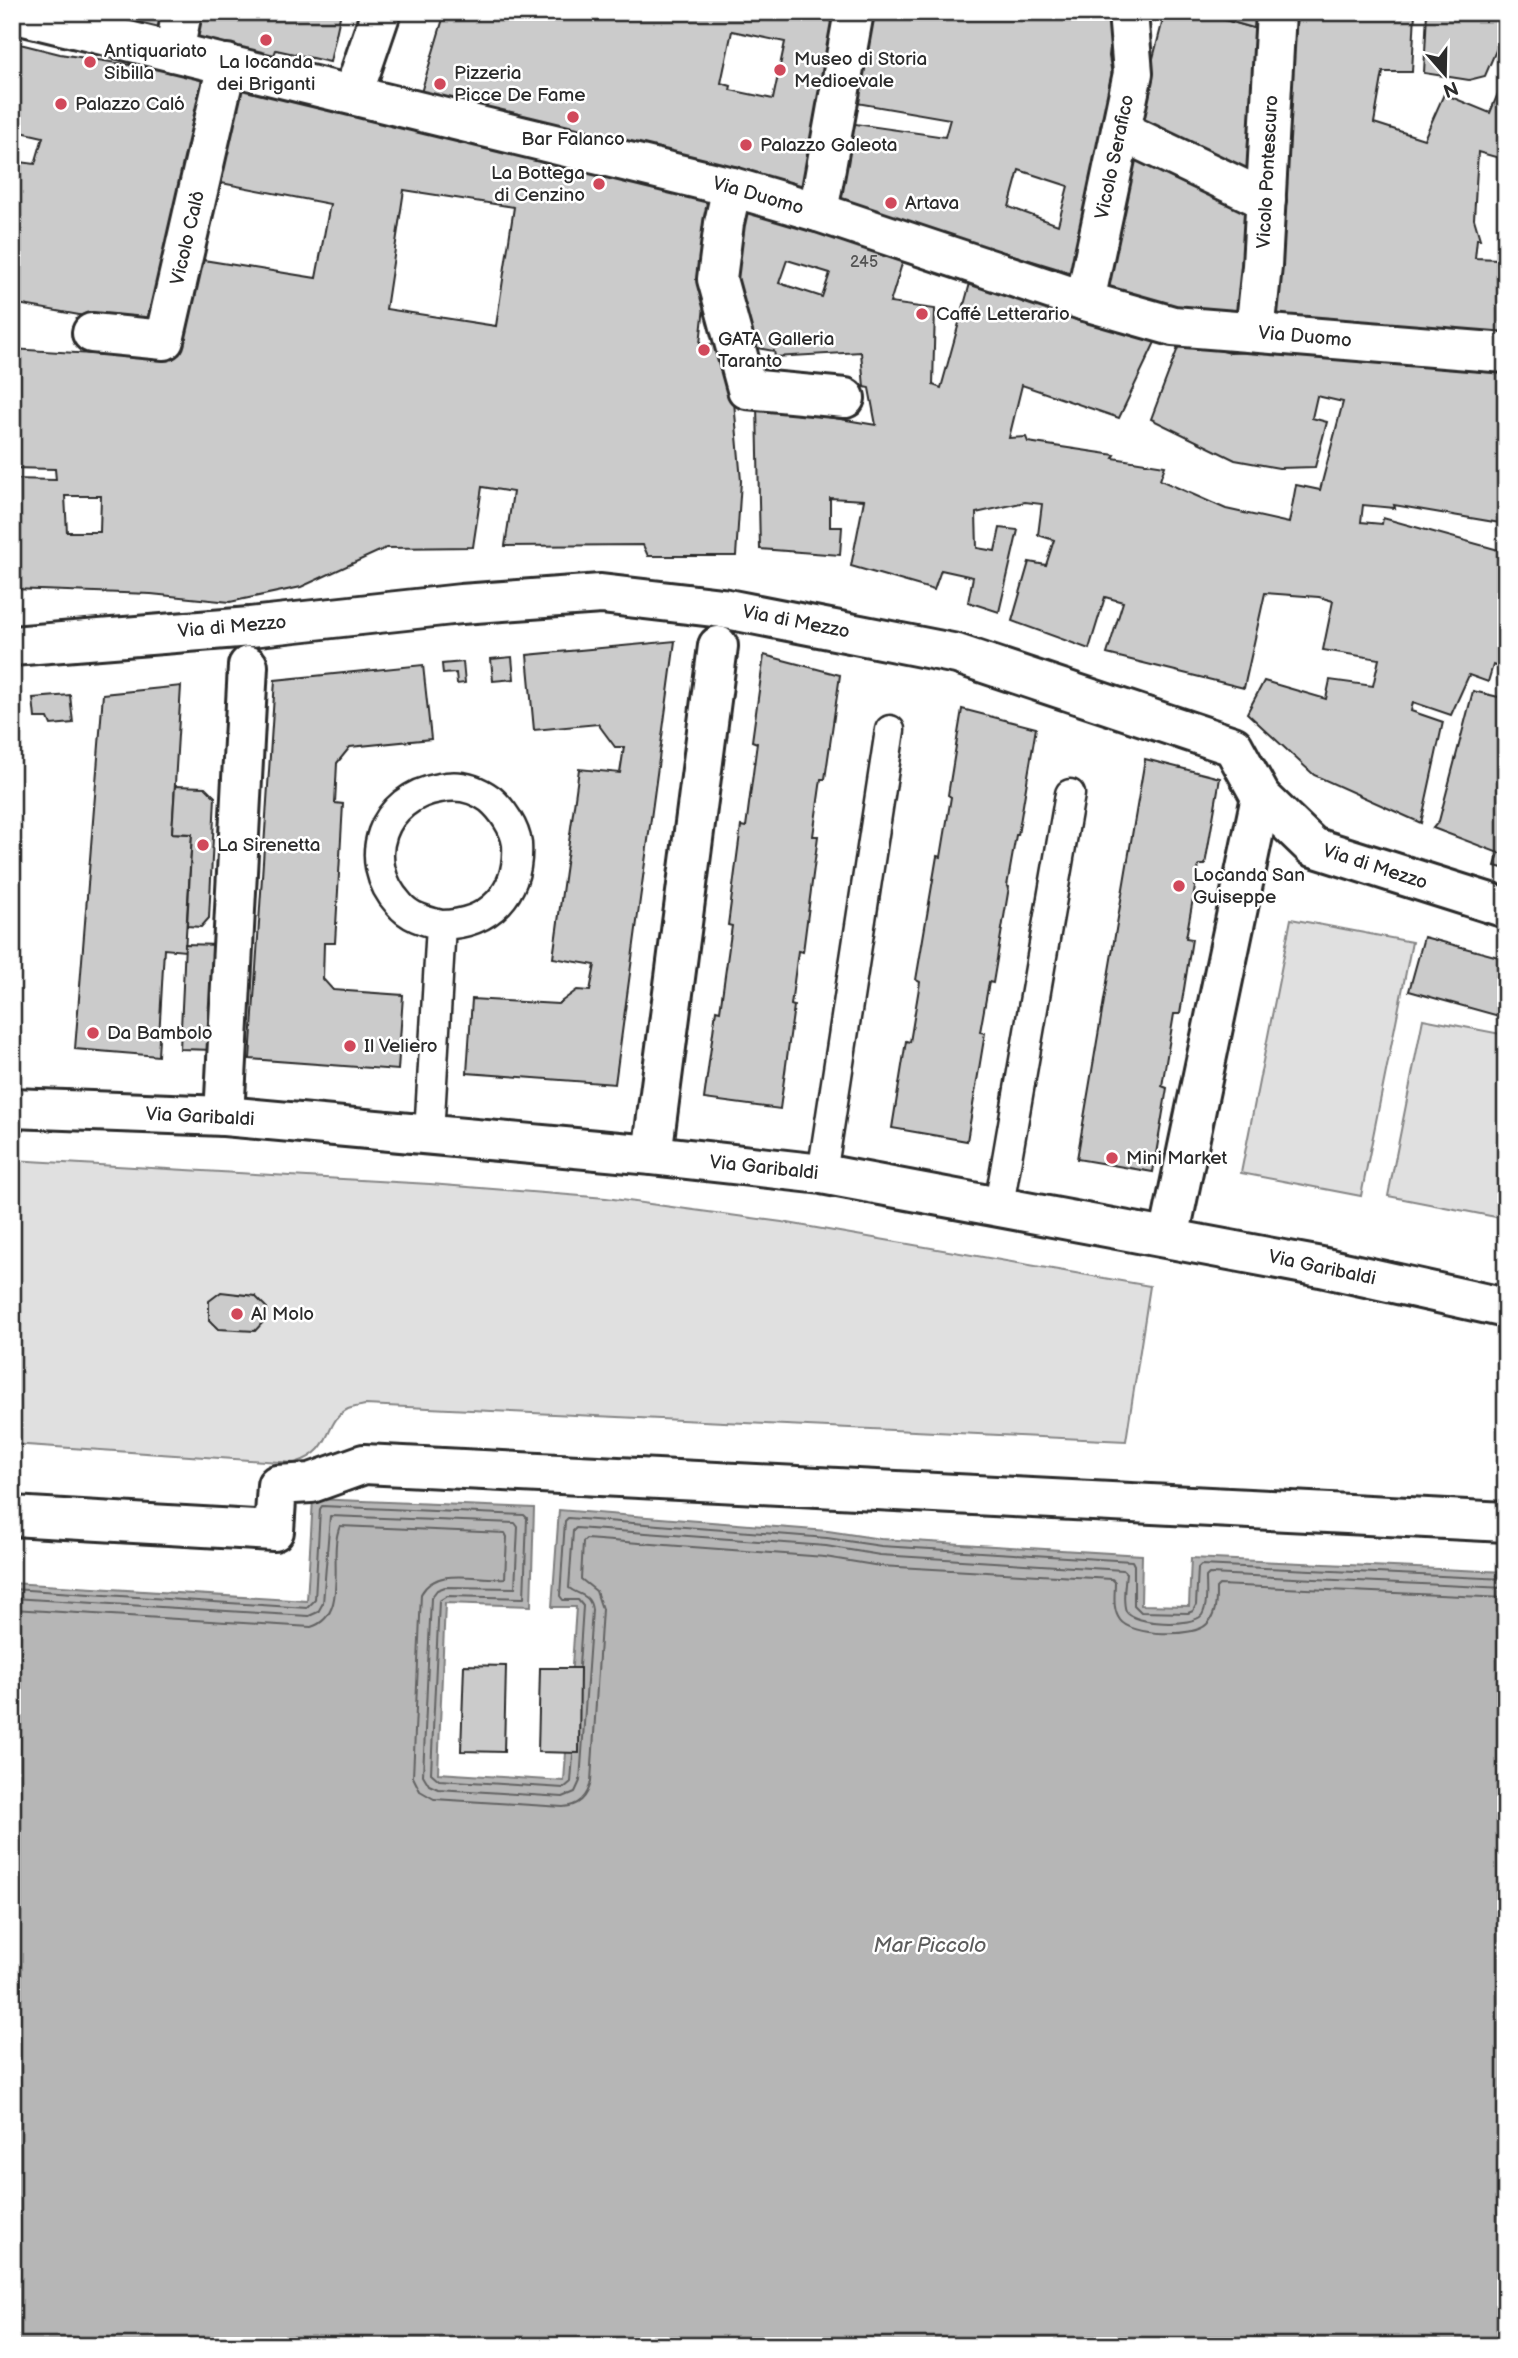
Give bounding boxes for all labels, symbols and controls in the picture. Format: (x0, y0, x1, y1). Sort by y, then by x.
marker: La locanda dei Briganti (258, 32, 274, 48)
north arrow (1410, 38, 1480, 108)
place label: Antiquariato Sibilla (104, 40, 207, 85)
place label: Museo di Storia Medioevale (794, 48, 927, 93)
place label: La locanda dei Briganti (217, 51, 315, 96)
marker: Antiquariato Sibilla (82, 54, 98, 70)
place label: Pizzeria Picce De Fame (454, 62, 585, 107)
marker: Museo di Storia Medioevale (772, 62, 788, 78)
text: N (1440, 75, 1461, 102)
marker: Pizzeria Picce De Fame (432, 76, 448, 92)
place label: Palazzo Caló (75, 93, 185, 116)
street label: Vicolo Serafico (1091, 93, 1139, 221)
street label: Vicolo Pontescuro (1252, 95, 1284, 249)
marker: Palazzo Caló (53, 96, 69, 112)
marker: Bar Falanco (565, 109, 581, 125)
place label: Bar Falanco (521, 128, 625, 151)
place label: Palazzo Galeota (760, 134, 898, 157)
marker: Palazzo Galeota (738, 137, 754, 153)
place label: La Bottega di Cenzino (491, 162, 585, 207)
street label: Via Duomo (710, 172, 806, 220)
marker: La Bottega di Cenzino (591, 176, 607, 192)
street label: Vicolo Calò (166, 189, 210, 287)
place label: Artava (905, 192, 959, 215)
marker: Artava (883, 195, 899, 211)
house number: 245 (850, 253, 878, 272)
place label: Caffé Letterario (936, 303, 1070, 326)
marker: Caffé Letterario (914, 306, 930, 322)
street label: Via Duomo (1257, 321, 1353, 353)
place label: GATA Galleria Taranto (718, 328, 835, 373)
marker: GATA Galleria Taranto (696, 342, 712, 358)
street label: Via di Mezzo (740, 600, 852, 644)
street label: Via di Mezzo (177, 611, 287, 643)
place label: La Sirenetta (217, 834, 320, 857)
marker: La Sirenetta (195, 837, 211, 853)
street label: Via di Mezzo (1320, 839, 1430, 895)
place label: Locanda San Guiseppe (1193, 864, 1305, 909)
marker: Locanda San Guiseppe (1171, 878, 1187, 894)
place label: Da Bambolo (107, 1022, 213, 1045)
marker: Da Bambolo (85, 1025, 101, 1041)
place label: Il Veliero (364, 1035, 437, 1058)
marker: Il Veliero (342, 1038, 358, 1054)
street label: Via Garibaldi (145, 1103, 255, 1131)
place label: Mini Market (1126, 1147, 1227, 1170)
marker: Mini Market (1104, 1150, 1120, 1166)
street label: Via Garibaldi (708, 1151, 820, 1185)
street label: Via Garibaldi (1266, 1245, 1378, 1291)
place label: Al Molo (251, 1303, 314, 1326)
marker: Al Molo (229, 1306, 245, 1322)
water label: Mar Piccolo (874, 1933, 986, 1958)

